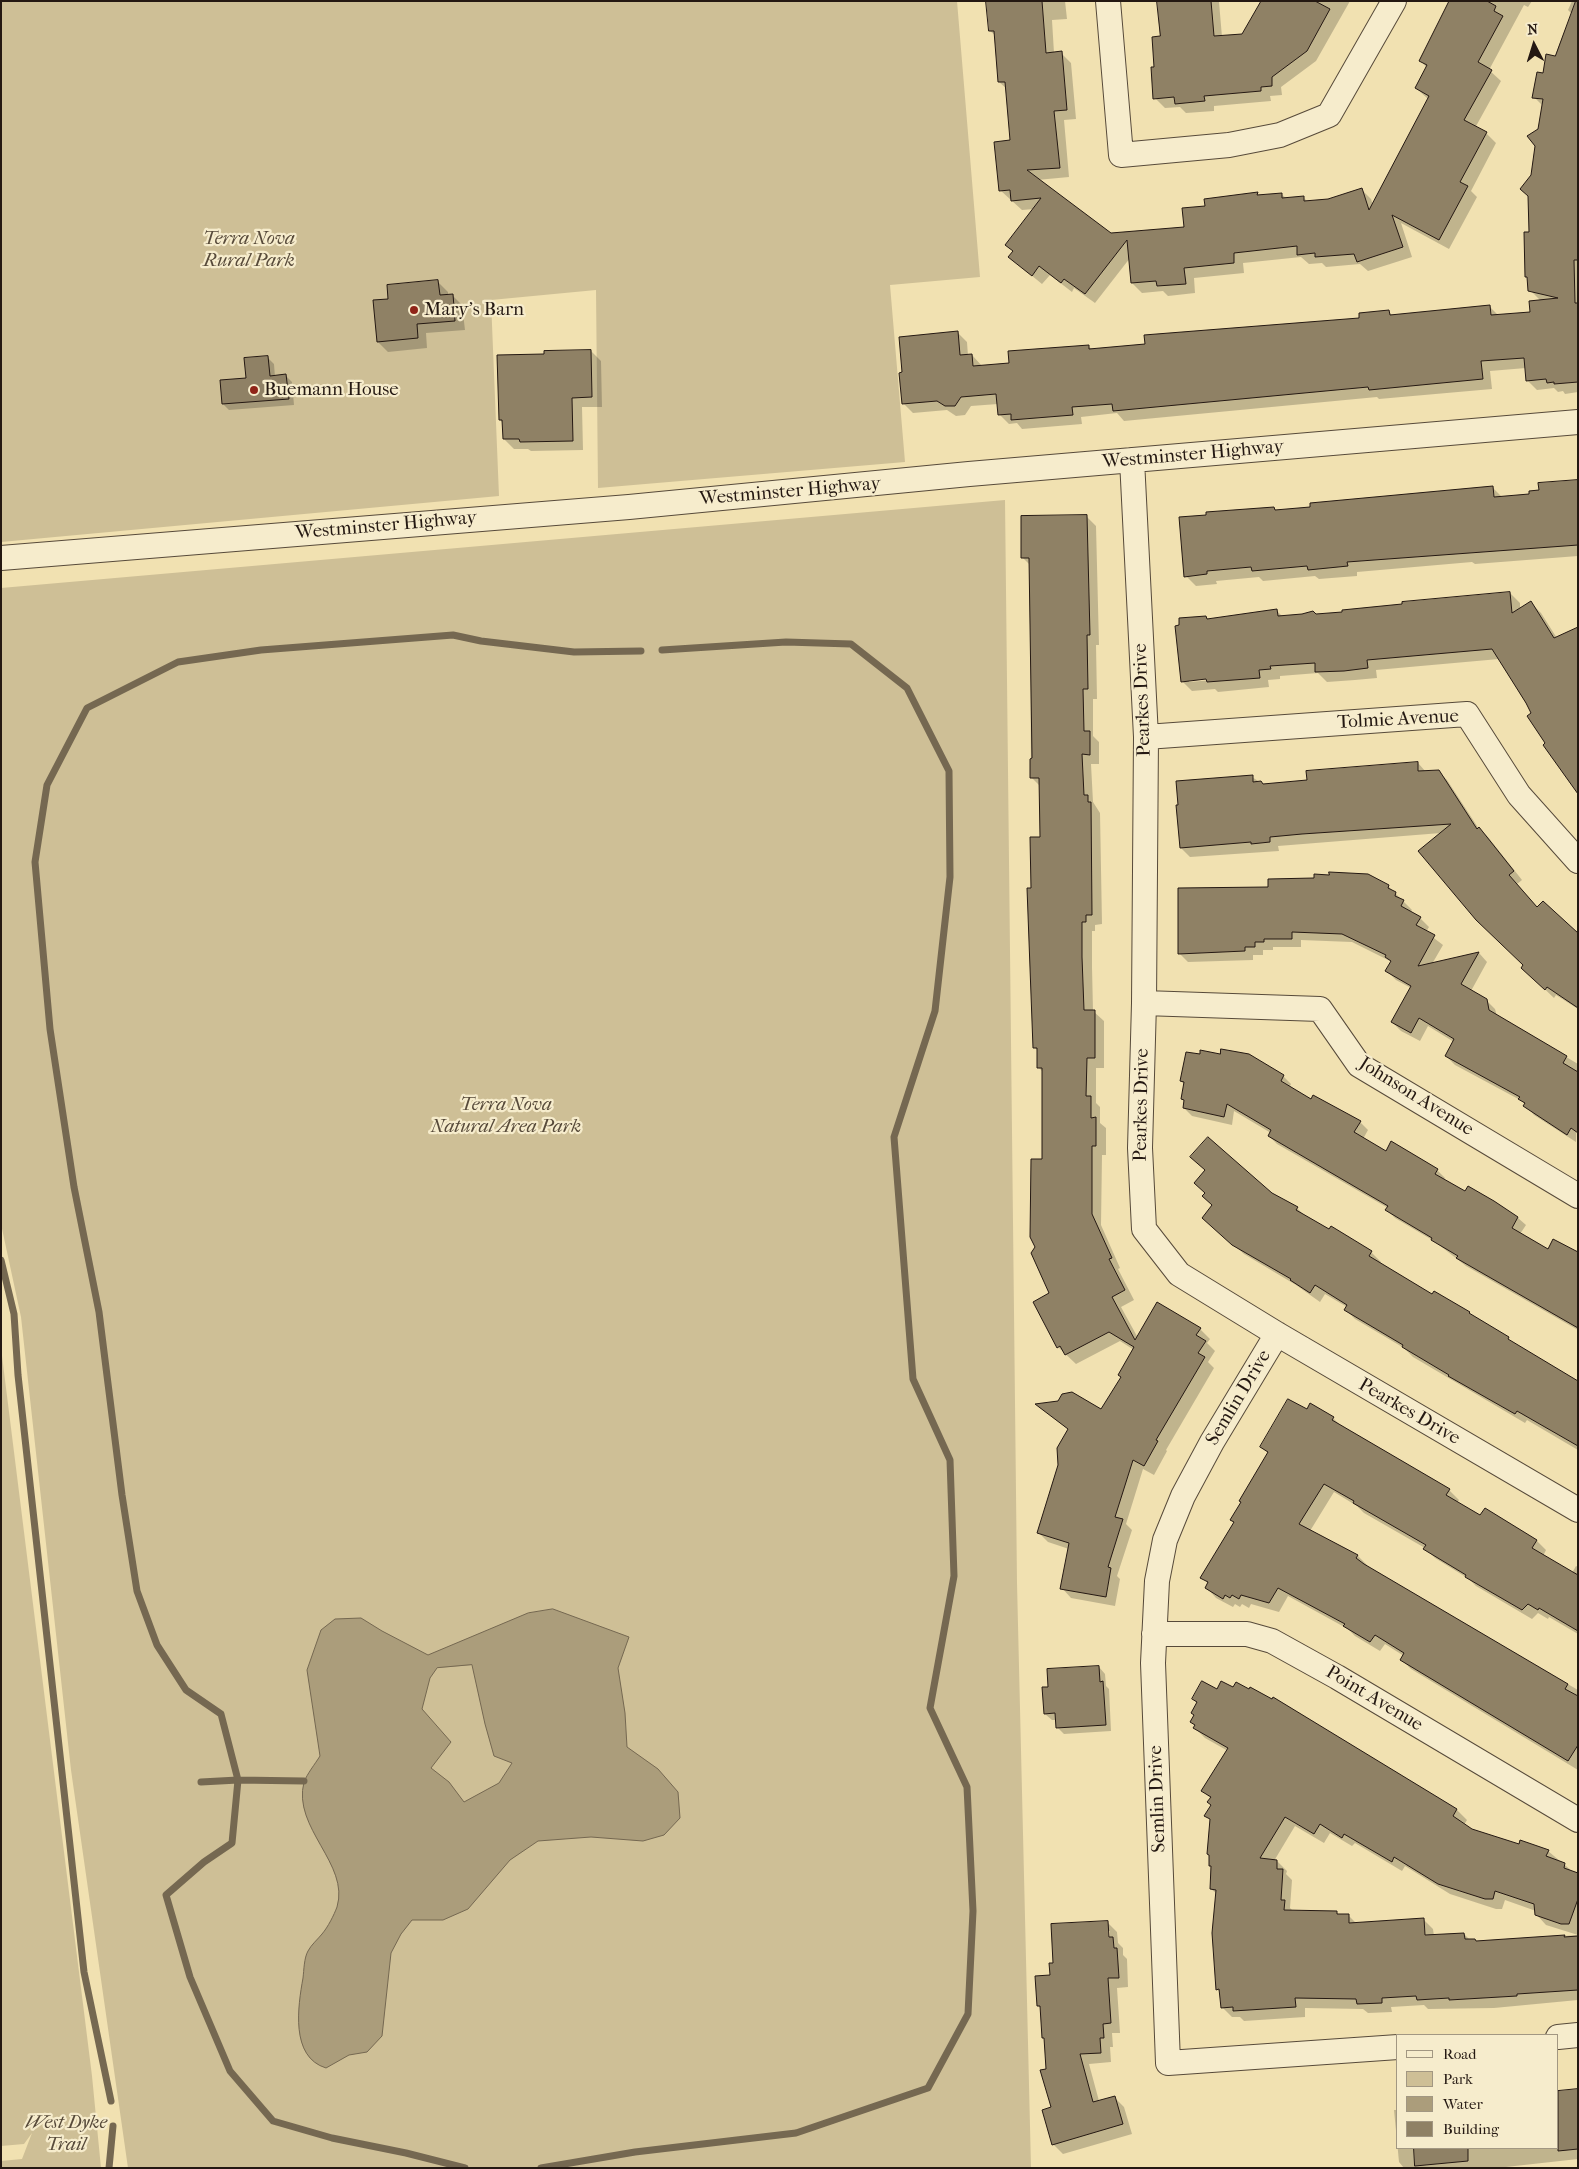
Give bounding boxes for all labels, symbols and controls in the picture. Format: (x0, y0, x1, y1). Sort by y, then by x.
north arrow (1509, 20, 1559, 70)
text: N (1527, 21, 1539, 38)
park label: Terra Nova Rural Park (203, 228, 295, 272)
place label: Mary's Barn (424, 299, 524, 321)
marker: Mary's Barn (408, 304, 420, 316)
place label: Buemann House (264, 379, 399, 401)
marker: Buemann House (248, 384, 260, 396)
street label: Westminster Highway (1101, 436, 1285, 474)
street label: Westminster Highway (698, 473, 882, 511)
street label: Westminster Highway (294, 507, 478, 545)
street label: Pearkes Drive (1130, 643, 1156, 757)
street label: Tolmie Avenue (1337, 705, 1459, 735)
street label: Pearkes Drive (1130, 1048, 1154, 1162)
street label: Johnson Avenue (1354, 1053, 1478, 1141)
park label: Terra Nova Natural Area Park (431, 1094, 581, 1138)
street label: Semlin Drive (1202, 1346, 1276, 1450)
street label: Pearkes Drive (1354, 1374, 1464, 1450)
street label: Point Avenue (1321, 1661, 1427, 1737)
street label: Semlin Drive (1145, 1745, 1171, 1853)
legend (1396, 2034, 1559, 2149)
text: Road (1443, 2045, 1476, 2063)
text: Park (1443, 2070, 1473, 2088)
text: Water (1443, 2095, 1483, 2113)
park label: West Dyke Trail (25, 2112, 107, 2156)
text: Building (1443, 2120, 1499, 2138)

